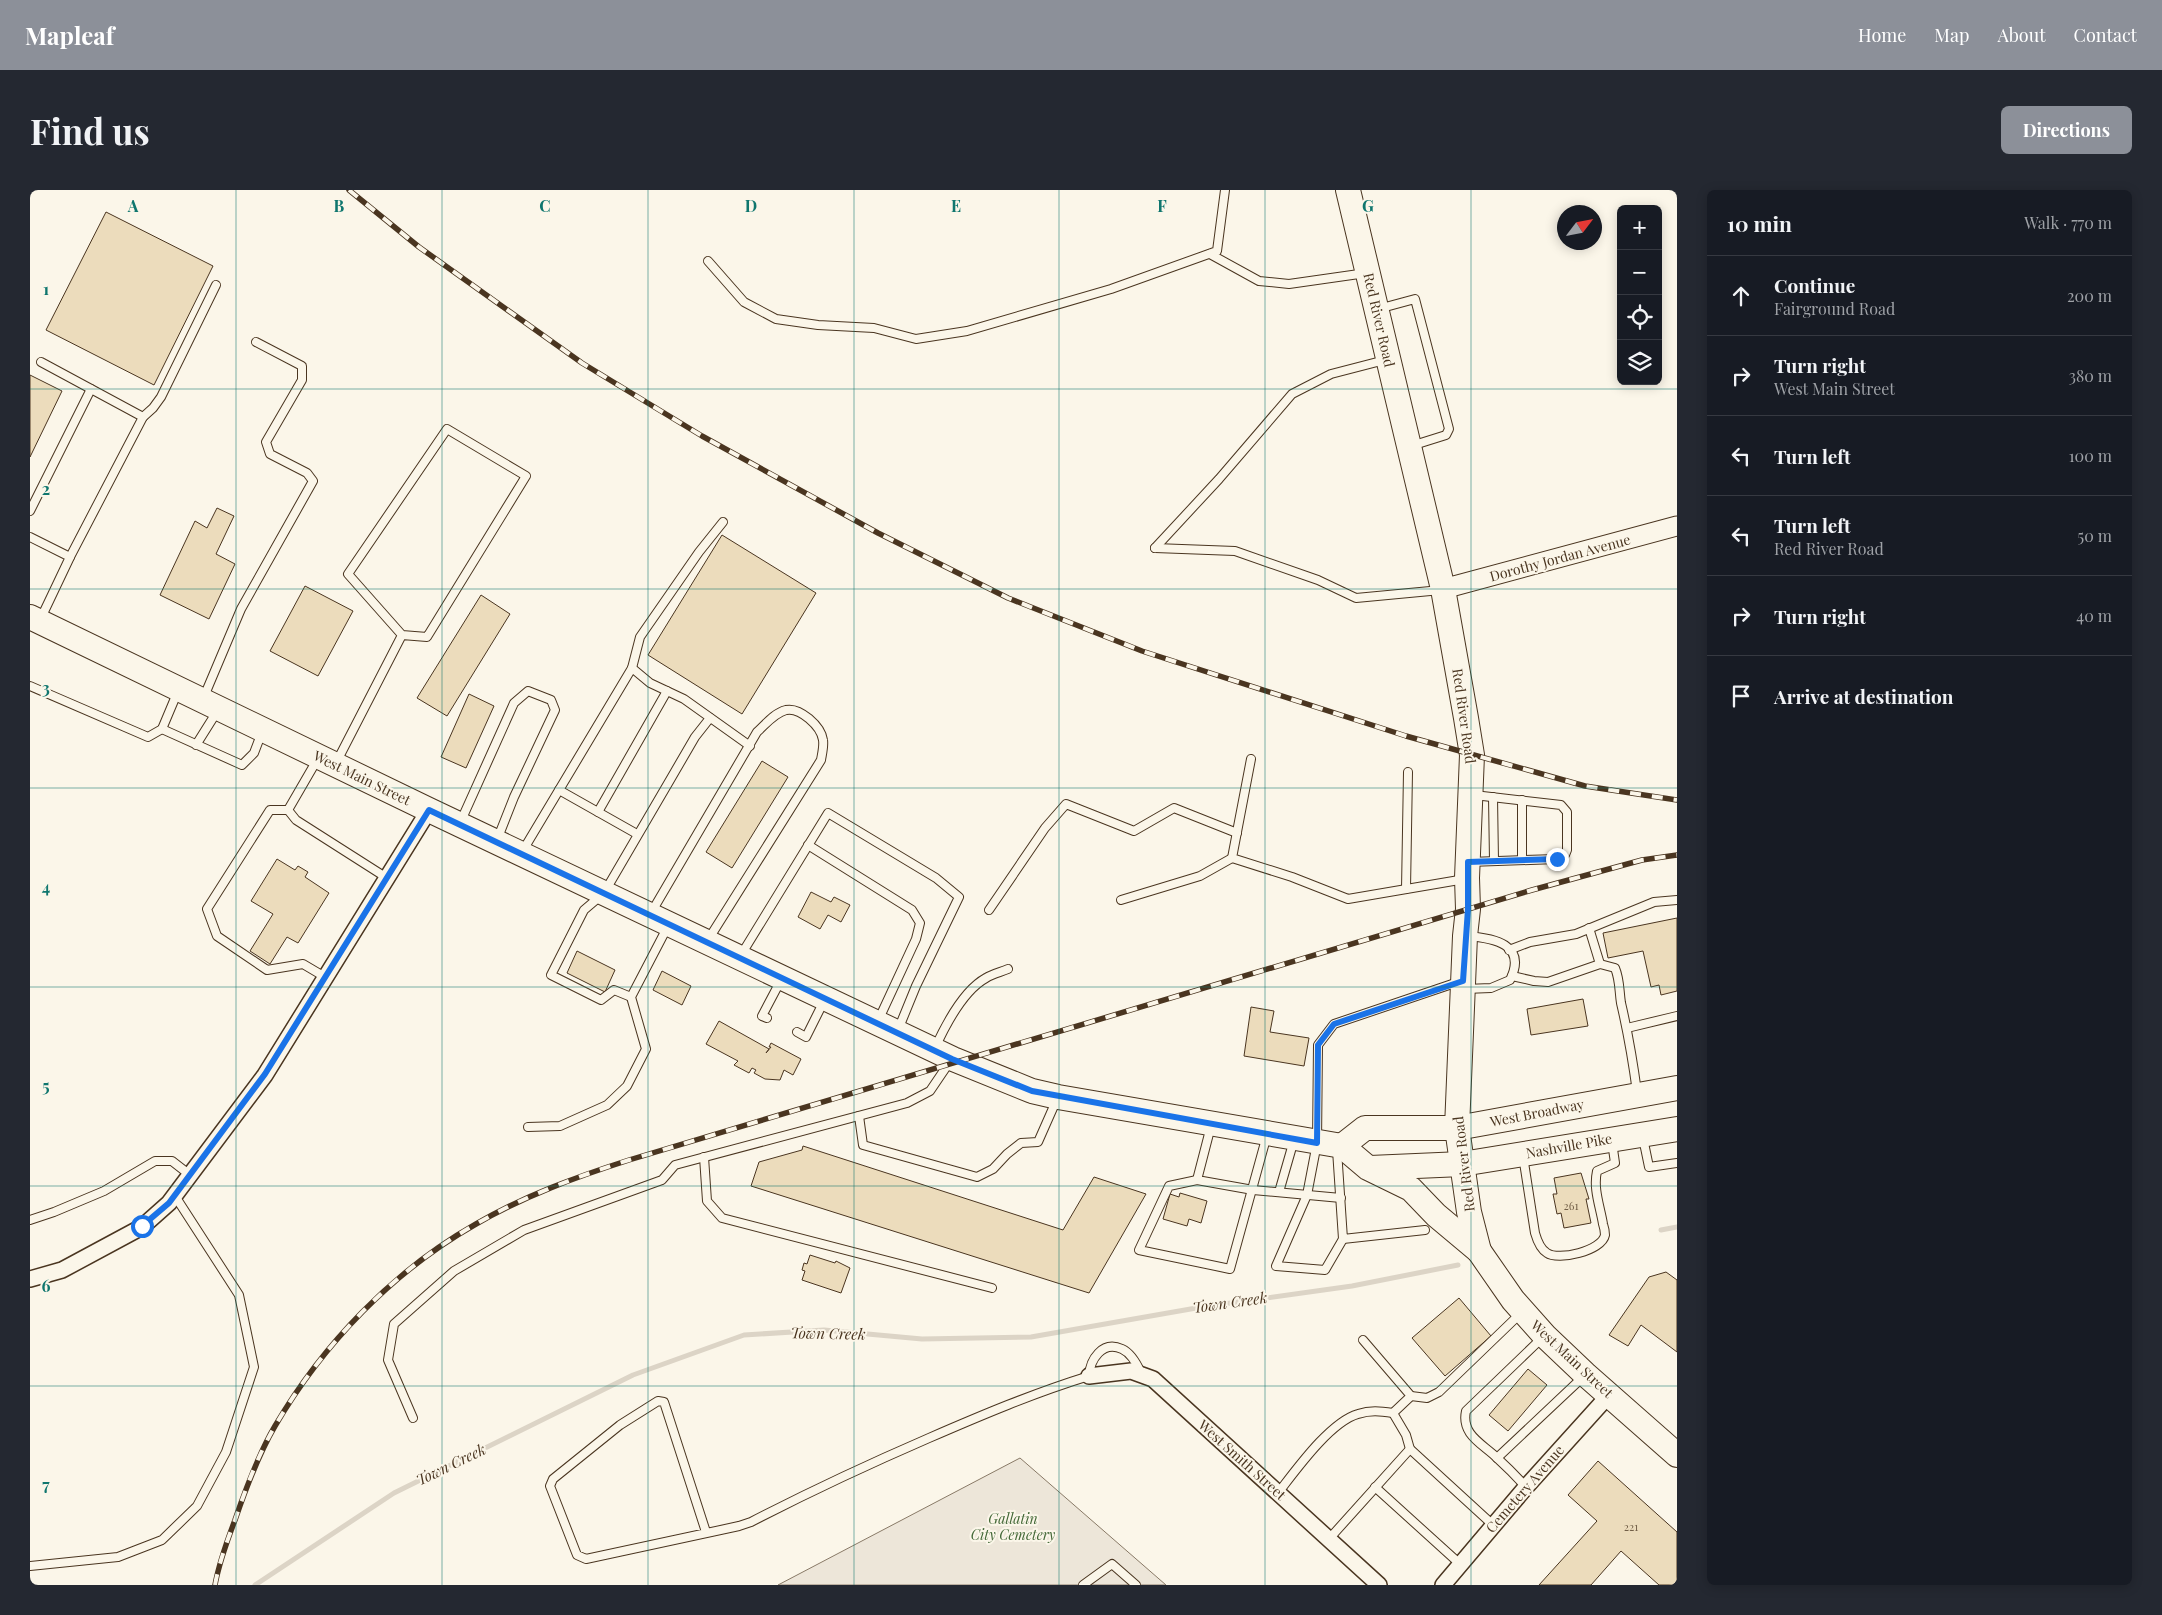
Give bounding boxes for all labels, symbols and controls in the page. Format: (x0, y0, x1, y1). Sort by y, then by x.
text: Mapleaf (25, 19, 114, 51)
text: Home (1858, 23, 1906, 47)
text: Map (1934, 23, 1969, 47)
text: About (1997, 23, 2046, 47)
text: Contact (2074, 23, 2137, 47)
button: Directions (2001, 106, 2132, 154)
text: Find us (30, 107, 150, 154)
text: A (127, 195, 139, 216)
text: B (334, 195, 345, 216)
text: C (539, 195, 551, 216)
text: D (745, 195, 757, 216)
text: E (951, 195, 961, 216)
text: F (1157, 195, 1167, 216)
text: G (1362, 195, 1374, 216)
north arrow (1557, 205, 1602, 250)
map controls (1617, 205, 1662, 385)
button: + (1617, 205, 1662, 250)
text: 10 min (1727, 209, 1792, 237)
text: Walk · 770 m (2024, 212, 2112, 233)
button: − (1617, 250, 1662, 295)
street label: Red River Road (1359, 271, 1400, 369)
text: Continue (1774, 272, 1855, 298)
text: 1 (43, 278, 49, 299)
icon: ahead (1727, 282, 1755, 310)
text: 200 m (2067, 285, 2112, 306)
button: locate (1617, 295, 1662, 340)
text: Fairground Road (1774, 298, 1895, 319)
button: layers (1617, 340, 1662, 385)
text: Turn right (1774, 352, 1866, 378)
icon: right (1727, 362, 1755, 390)
text: 380 m (2069, 365, 2112, 386)
text: West Main Street (1774, 378, 1895, 399)
icon: left (1727, 442, 1755, 470)
text: Turn left (1774, 443, 1851, 469)
text: 100 m (2069, 445, 2112, 466)
text: 2 (42, 478, 50, 499)
text: Turn left (1774, 512, 1851, 538)
icon: left (1727, 522, 1755, 550)
text: 50 m (2078, 525, 2112, 546)
street label: Dorothy Jordan Avenue (1487, 530, 1632, 585)
text: Red River Road (1774, 538, 1884, 559)
icon: right (1727, 602, 1755, 630)
text: Turn right (1774, 603, 1866, 629)
text: 40 m (2076, 605, 2112, 626)
street label: Red River Road (1448, 667, 1481, 765)
text: 3 (42, 677, 50, 698)
icon: arrive (1727, 682, 1755, 710)
text: Arrive at destination (1774, 683, 1954, 709)
street label: West Main Street (310, 745, 415, 810)
route end (1546, 848, 1569, 871)
text: 4 (42, 876, 50, 897)
text: 5 (42, 1075, 50, 1096)
street label: West Broadway (1487, 1094, 1585, 1131)
street label: Red River Road (1448, 1115, 1479, 1213)
street label: Nashville Pike (1524, 1129, 1613, 1162)
house number: 261 (1563, 1198, 1579, 1213)
route start (131, 1215, 154, 1238)
text: 6 (42, 1275, 51, 1296)
water label: Town Creek (1191, 1287, 1269, 1317)
street label: West Main Street (1526, 1315, 1618, 1402)
water label: Town Creek (790, 1322, 866, 1344)
street label: West Smith Street (1194, 1415, 1291, 1505)
water label: Town Creek (413, 1439, 489, 1490)
street label: Cemetery Avenue (1481, 1441, 1568, 1537)
text: 7 (42, 1474, 50, 1495)
park label: Gallatin City Cemetery (971, 1509, 1056, 1544)
house number: 221 (1624, 1519, 1638, 1534)

